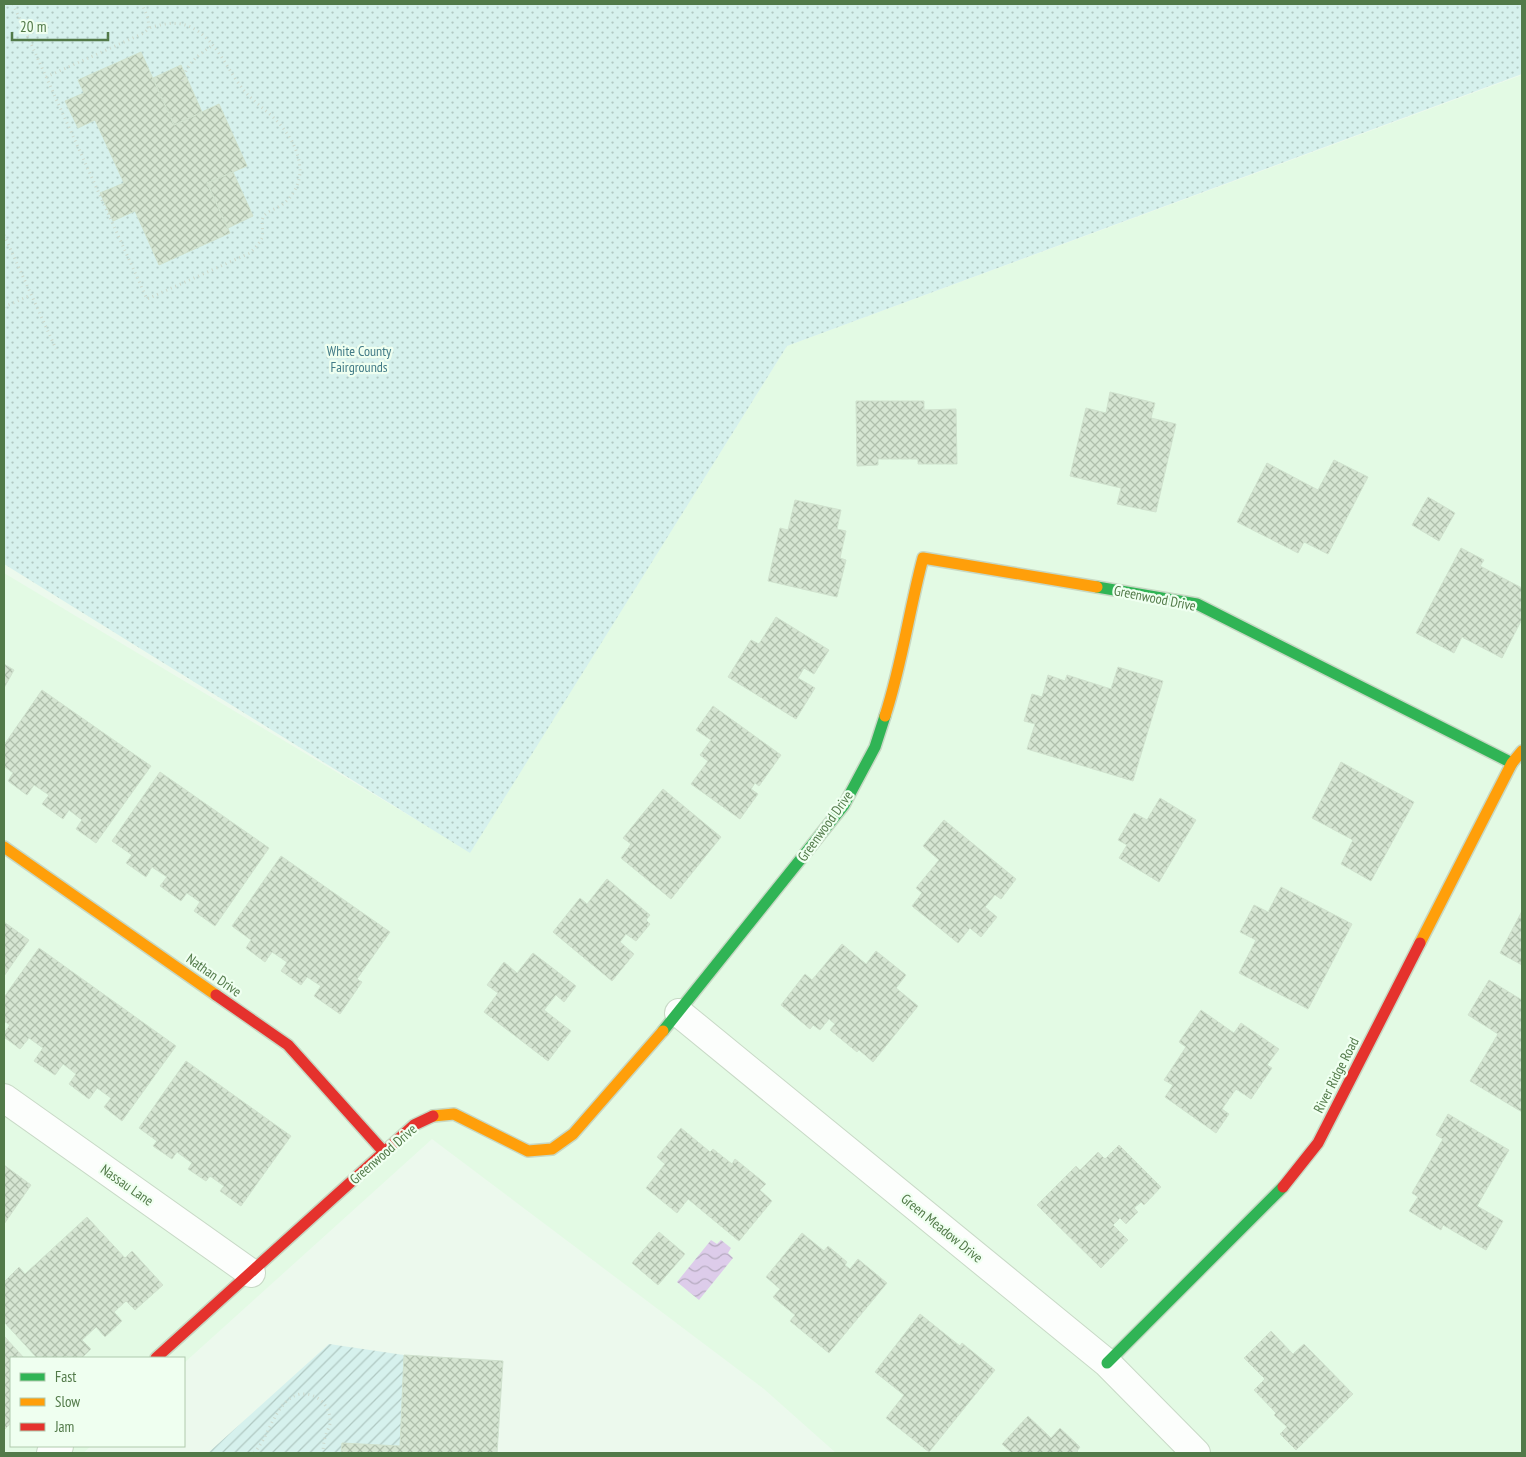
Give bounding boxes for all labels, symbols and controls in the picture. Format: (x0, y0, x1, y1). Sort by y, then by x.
scale bar (12, 10, 109, 42)
text: 20 m (20, 17, 46, 36)
park label: White County Fairgrounds (327, 342, 392, 376)
street label: Greenwood Drive (1113, 581, 1198, 615)
street label: Greenwood Drive (793, 787, 857, 865)
street label: Nathan Drive (183, 949, 245, 1001)
street label: River Ridge Road (1309, 1034, 1363, 1116)
street label: Greenwood Drive (346, 1120, 420, 1188)
street label: Nassau Lane (97, 1160, 157, 1210)
street label: Green Meadow Drive (897, 1190, 987, 1267)
legend (10, 1357, 185, 1447)
text: Fast (55, 1367, 76, 1386)
text: Slow (55, 1392, 80, 1411)
text: Jam (54, 1417, 74, 1436)

